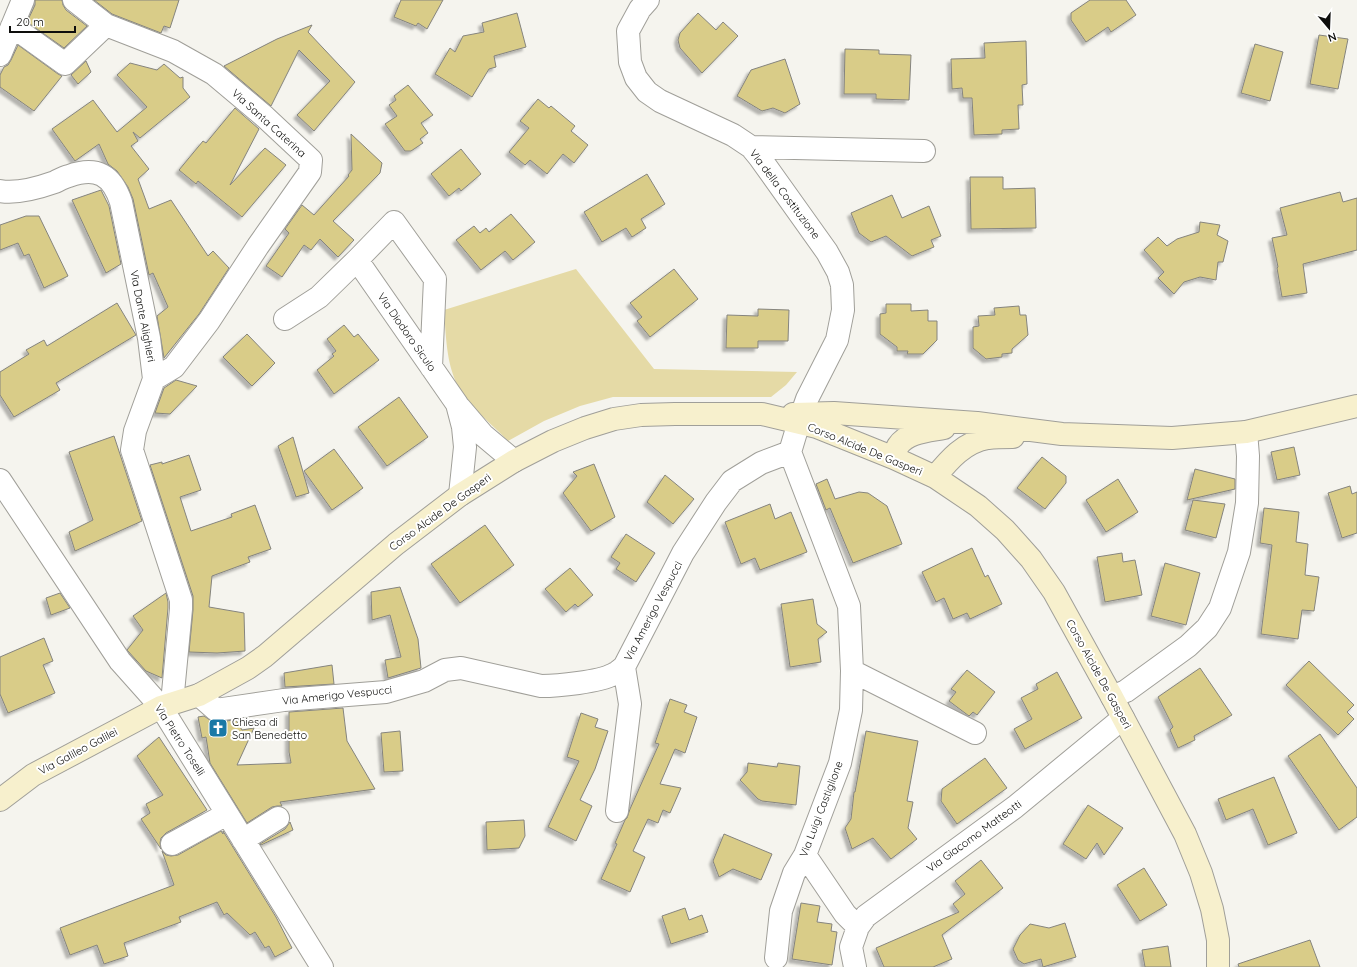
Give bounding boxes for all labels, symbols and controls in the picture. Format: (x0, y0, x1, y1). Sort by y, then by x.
scale bar (10, 8, 75, 34)
north arrow (1309, 8, 1349, 48)
text: 20 m (16, 14, 44, 29)
text: N (1326, 30, 1338, 45)
street label: Via Santa Caterina (229, 86, 309, 160)
street label: Via della Costituzione (747, 146, 823, 242)
street label: Via Dante Alighieri (127, 269, 159, 363)
street label: Via Diodoro Siculo (375, 290, 440, 374)
street label: Corso Alcide De Gasperi (806, 420, 924, 478)
street label: Corso Alcide De Gasperi (386, 470, 494, 554)
street label: Via Amerigo Vespucci (621, 559, 685, 663)
street label: Corso Alcide De Gasperi (1063, 617, 1135, 731)
street label: Via Amerigo Vespucci (281, 682, 393, 708)
street label: Via Pietro Toselli (152, 702, 208, 778)
place label: Chiesa di San Benedetto (232, 715, 307, 742)
church icon: Chiesa di San Benedetto (207, 717, 229, 739)
street label: Via Galileo Galilei (36, 724, 120, 778)
street label: Via Luigi Castiglione (796, 759, 846, 859)
street label: Via Giacomo Matteotti (924, 797, 1024, 875)

